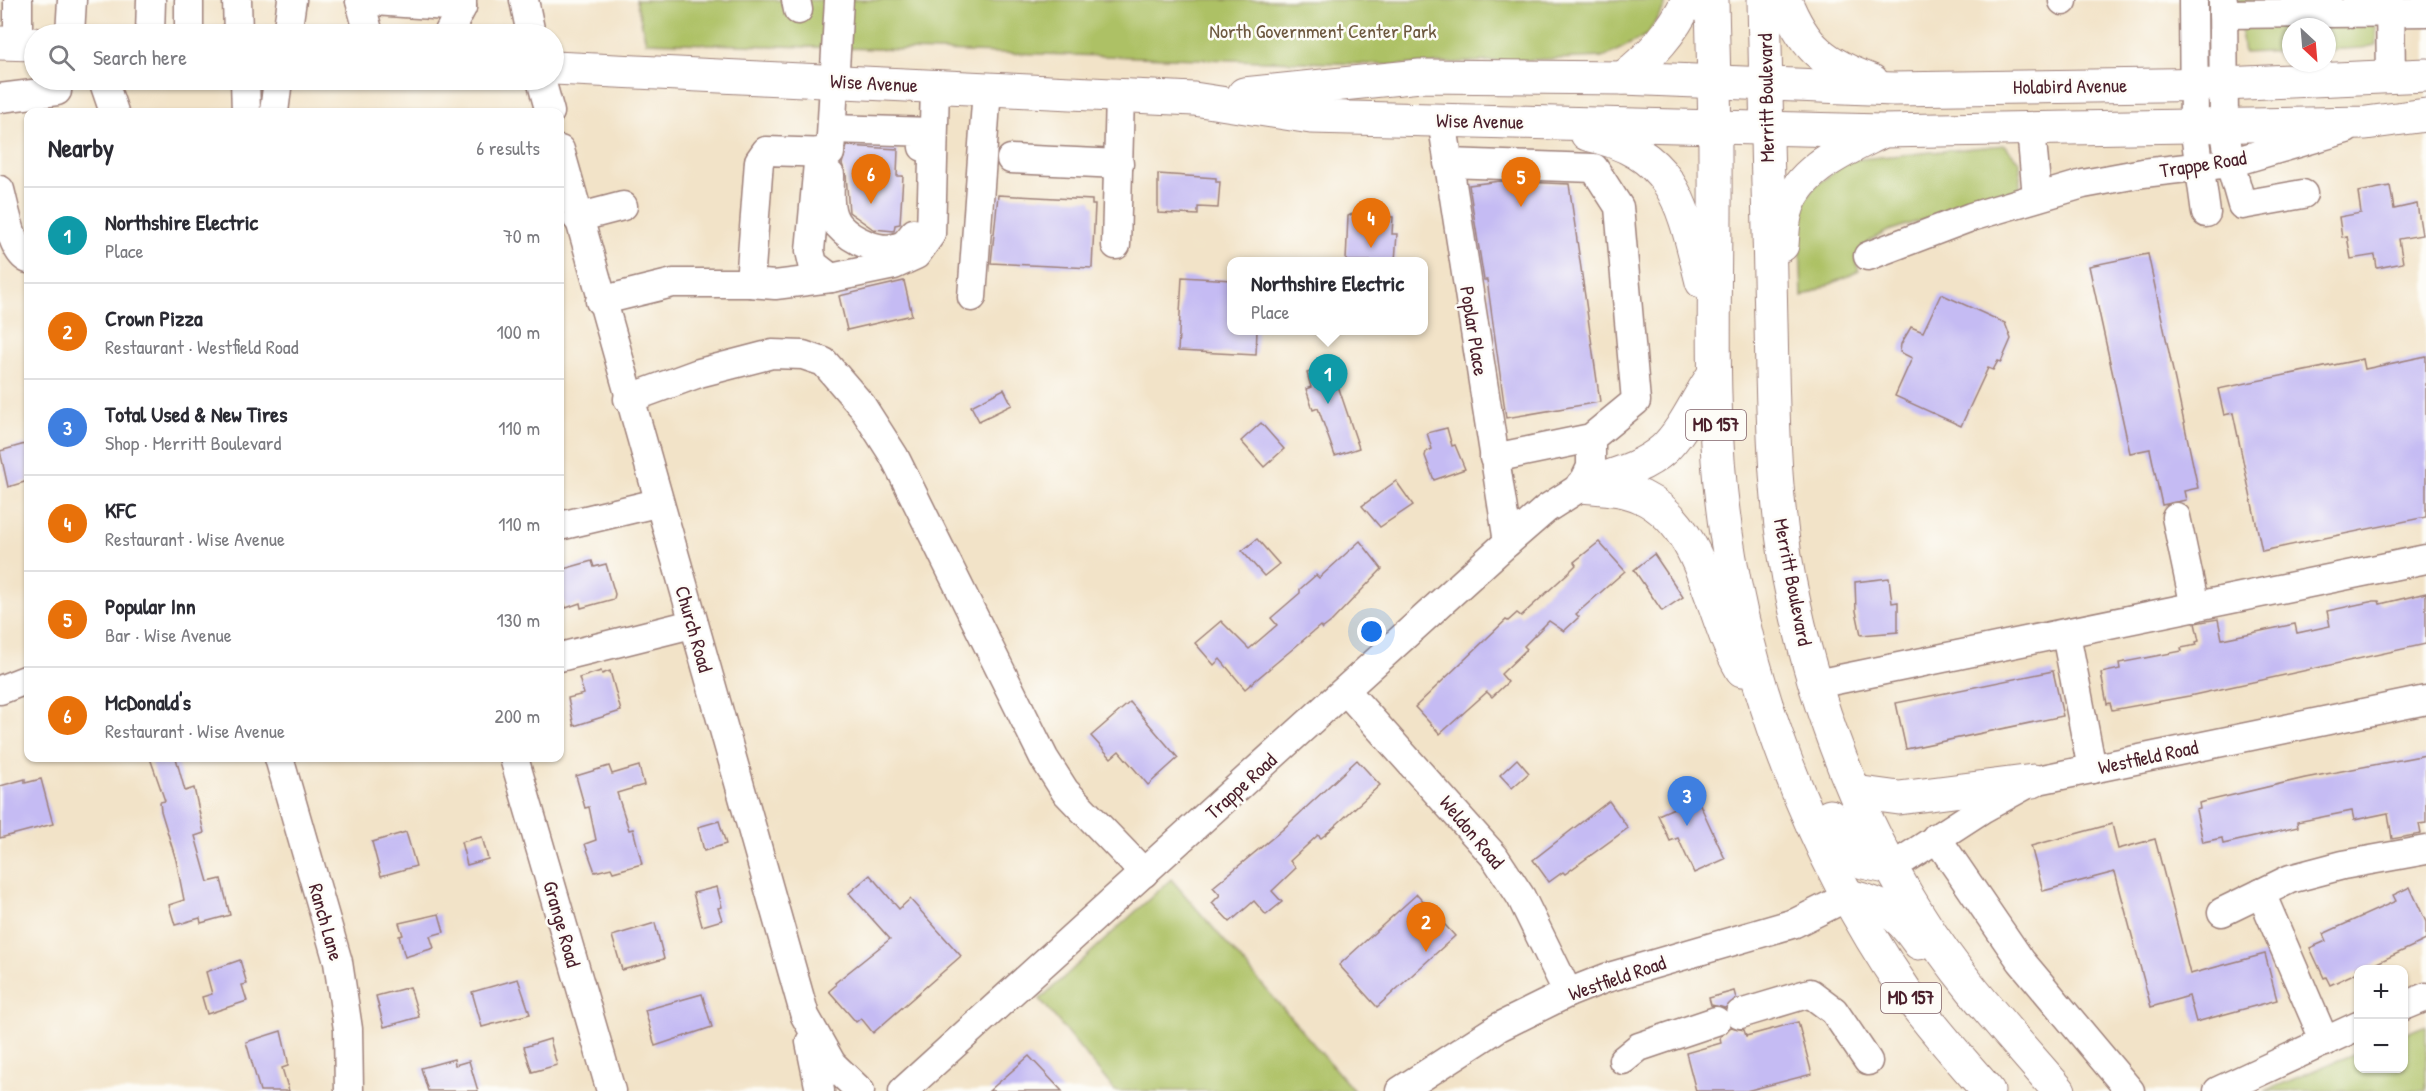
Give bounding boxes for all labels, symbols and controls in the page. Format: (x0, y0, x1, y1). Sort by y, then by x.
park label: North Government Center Park (1209, 17, 1437, 44)
north arrow (2282, 18, 2336, 72)
search box (24, 24, 564, 90)
street label: Merritt Boulevard (1751, 33, 1780, 163)
icon: search (45, 41, 78, 74)
text: Search here (93, 42, 187, 72)
street label: Wise Avenue (829, 67, 919, 98)
street label: Holabird Avenue (2013, 71, 2127, 100)
street label: Wise Avenue (1436, 106, 1524, 135)
text: Nearby (48, 130, 114, 165)
text: 6 results (476, 134, 540, 161)
street label: Trappe Road (2158, 143, 2248, 184)
pin: 6 (852, 154, 890, 204)
pin: 5 (1502, 158, 1540, 207)
pin: 4 (1352, 198, 1390, 248)
text: Northshire Electric (105, 207, 258, 237)
text: 1 (64, 222, 71, 249)
text: 70 m (503, 222, 540, 249)
text: Place (105, 237, 144, 264)
popup (1227, 257, 1428, 335)
text: Northshire Electric (1251, 268, 1404, 298)
street label: Poplar Place (1454, 284, 1495, 378)
text: Place (1251, 298, 1289, 325)
text: Crown Pizza (105, 303, 203, 333)
text: 2 (63, 318, 72, 345)
text: 100 m (497, 318, 540, 345)
text: Restaurant · Westfield Road (105, 333, 298, 360)
pin: 1 (1308, 354, 1348, 404)
text: Total Used & New Tires (105, 399, 288, 429)
road number: MD 157 (1686, 410, 1746, 440)
text: 3 (63, 414, 72, 441)
text: 110 m (498, 414, 540, 441)
text: Shop · Merritt Boulevard (105, 429, 281, 456)
text: KFC (105, 495, 137, 525)
text: 4 (64, 510, 71, 537)
text: 110 m (498, 510, 540, 537)
street label: Merritt Boulevard (1768, 516, 1819, 648)
text: Restaurant · Wise Avenue (105, 525, 285, 552)
street label: Church Road (669, 583, 720, 675)
text: Popular Inn (105, 591, 196, 621)
text: 5 (63, 606, 72, 633)
text: 130 m (497, 606, 540, 633)
your location (1357, 617, 1386, 646)
text: Bar · Wise Avenue (105, 621, 232, 648)
text: McDonald's (105, 687, 191, 717)
text: 6 (64, 702, 71, 729)
text: 200 m (495, 702, 540, 729)
text: Restaurant · Wise Avenue (105, 717, 285, 744)
street label: Westfield Road (2096, 733, 2200, 780)
street label: Trappe Road (1199, 746, 1282, 825)
pin: 3 (1668, 776, 1706, 826)
street label: Weldon Road (1434, 789, 1511, 874)
street label: Grange Road (537, 878, 588, 970)
street label: Ranch Lane (303, 880, 350, 964)
pin: 2 (1406, 902, 1446, 952)
street label: Westfield Road (1565, 948, 1669, 1007)
map controls (2354, 965, 2408, 1073)
button: + (2354, 965, 2408, 1019)
road number: MD 157 (1881, 983, 1941, 1013)
button: − (2354, 1019, 2408, 1073)

